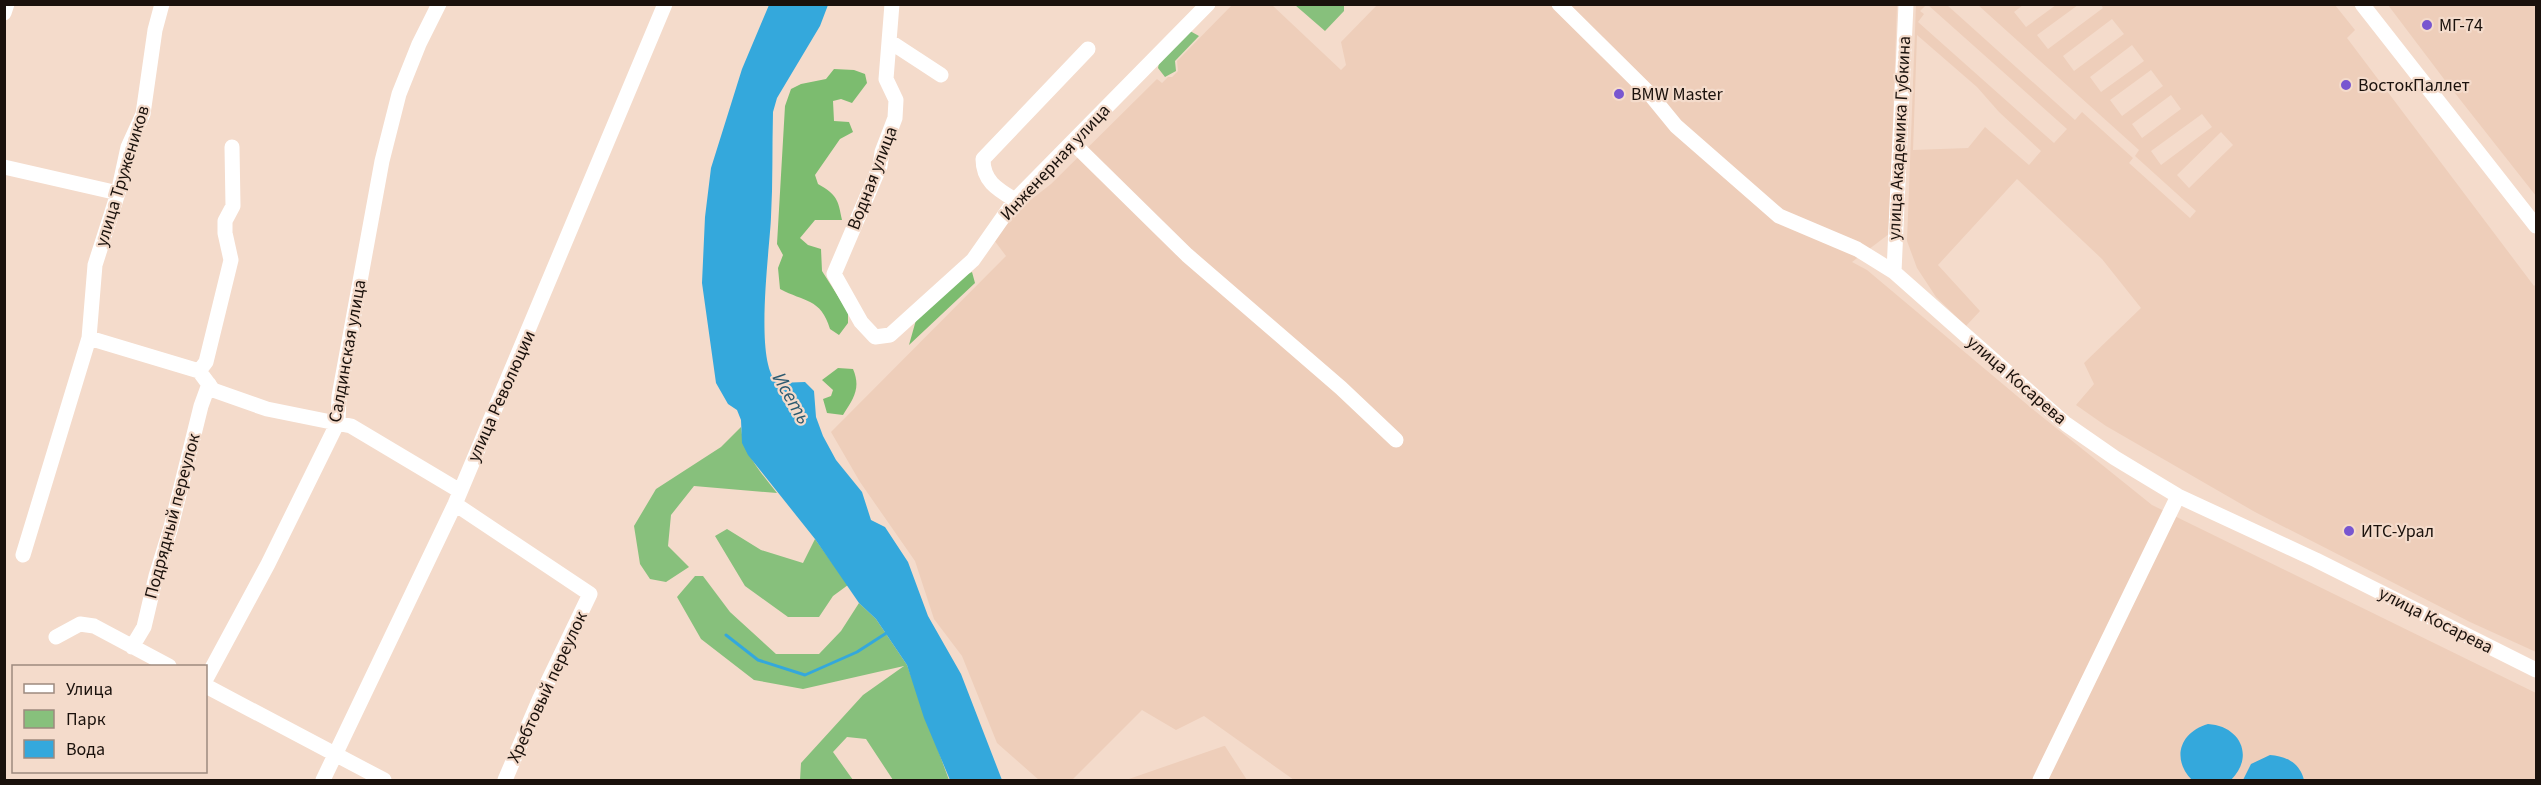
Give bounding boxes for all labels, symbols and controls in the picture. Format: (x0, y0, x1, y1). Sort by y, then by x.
place label: МГ-74 (2439, 13, 2483, 38)
marker: МГ-74 (2420, 18, 2434, 32)
street label: улица Академика Губкина (1882, 35, 1917, 241)
place label: ВостокПаллет (2358, 73, 2470, 98)
marker: ВостокПаллет (2339, 78, 2353, 92)
place label: BMW Master (1631, 82, 1724, 107)
marker: BMW Master (1612, 87, 1626, 101)
street label: Инженерная улица (995, 99, 1116, 226)
street label: улица Тружеников (89, 102, 156, 250)
street label: Водная улица (841, 123, 904, 234)
street label: Салдинская улица (323, 278, 372, 425)
street label: улица Революции (461, 326, 542, 466)
street label: улица Косарева (1961, 330, 2072, 431)
water label: Исеть (765, 367, 817, 430)
street label: Подрядный переулок (138, 431, 207, 602)
place label: ИТС-Урал (2361, 519, 2434, 544)
marker: ИТС-Урал (2342, 524, 2356, 538)
street label: улица Косарева (2374, 581, 2497, 660)
street label: Хребтовый переулок (501, 607, 594, 767)
legend (12, 665, 207, 773)
text: Улица (66, 677, 113, 702)
text: Парк (66, 707, 106, 732)
text: Вода (66, 737, 105, 762)

